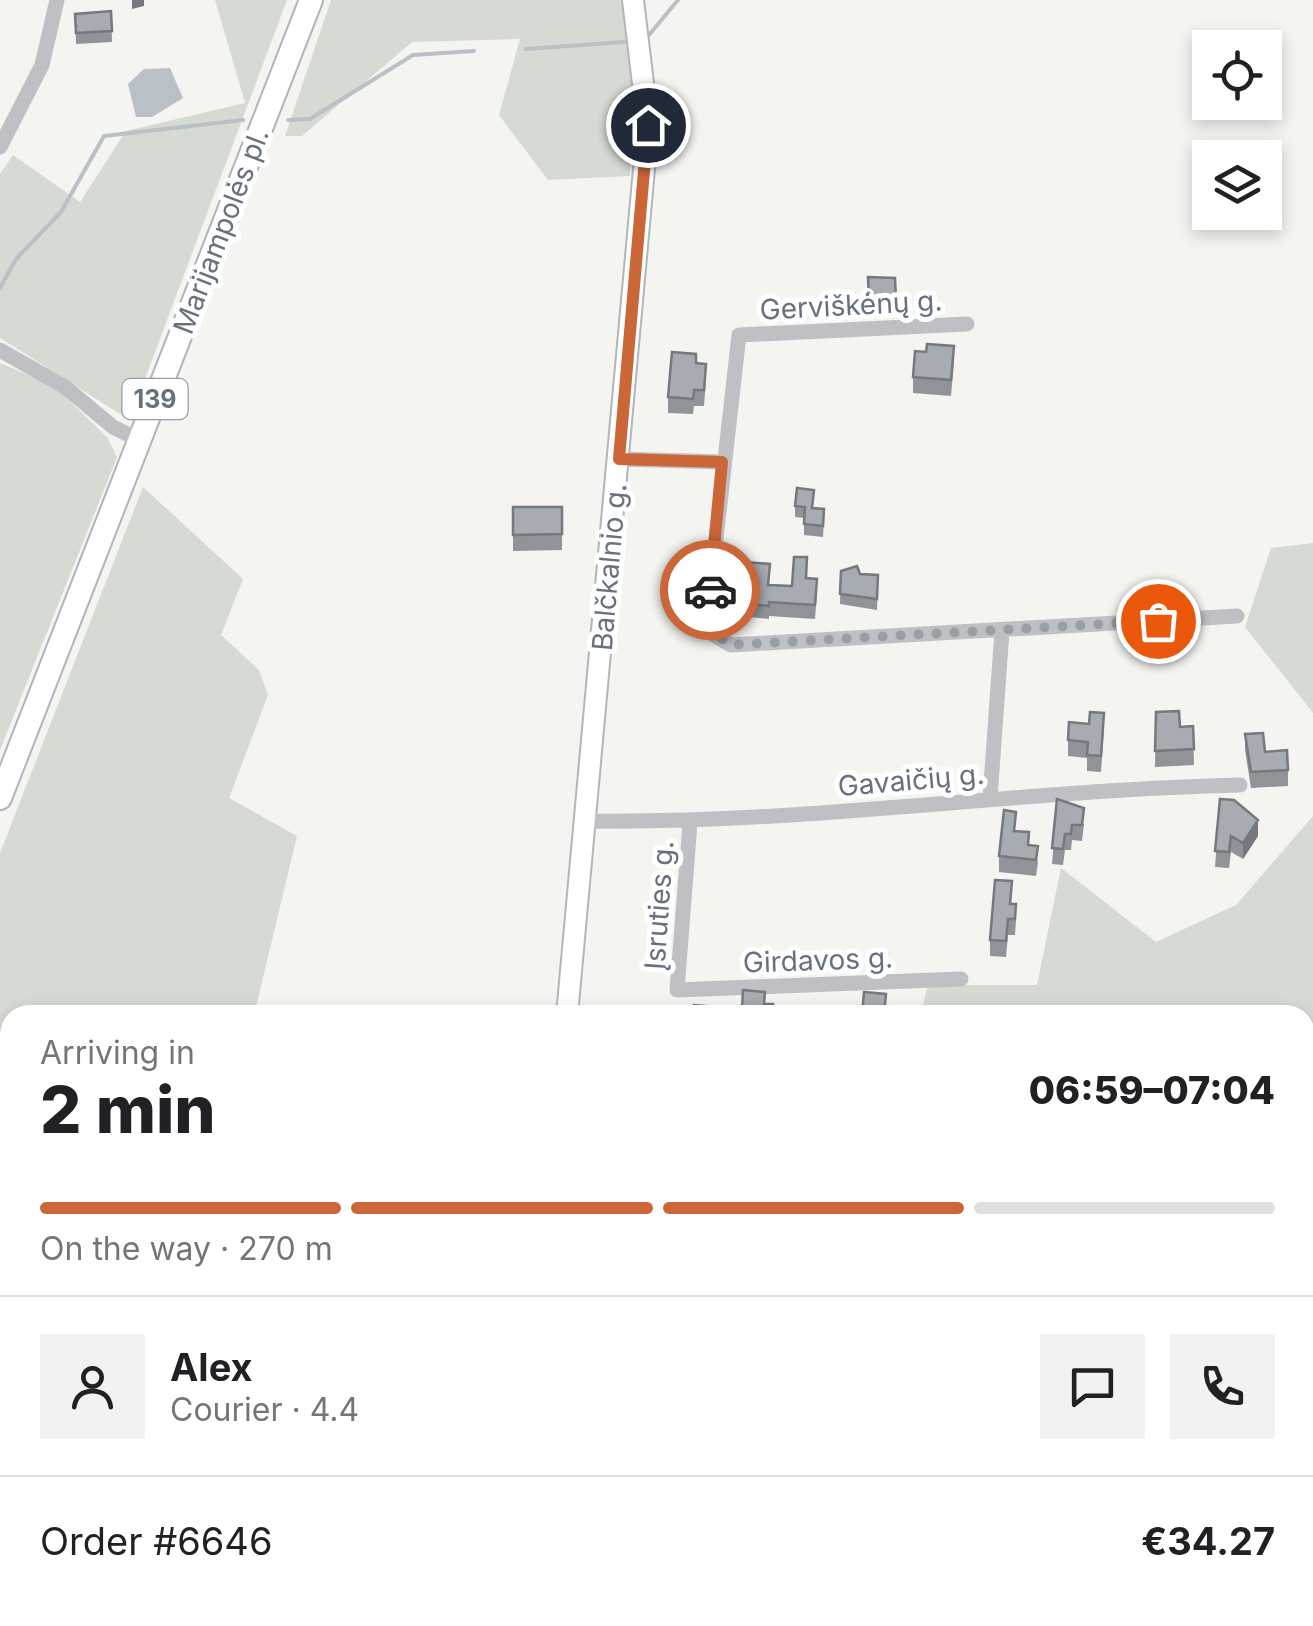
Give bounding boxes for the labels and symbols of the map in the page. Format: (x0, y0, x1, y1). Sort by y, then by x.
pin (606, 83, 691, 168)
street label: Marijampolės pl. (166, 123, 276, 339)
street label: Gerviškėnų g. (759, 283, 943, 327)
road number: 139 (122, 379, 188, 419)
street label: Balčkalnio g. (585, 482, 633, 652)
courier (660, 540, 760, 640)
pin (1116, 579, 1201, 664)
street label: Gavaičių g. (836, 757, 986, 803)
street label: Įsruties g. (638, 839, 680, 971)
street label: Girdavos g. (742, 940, 894, 980)

